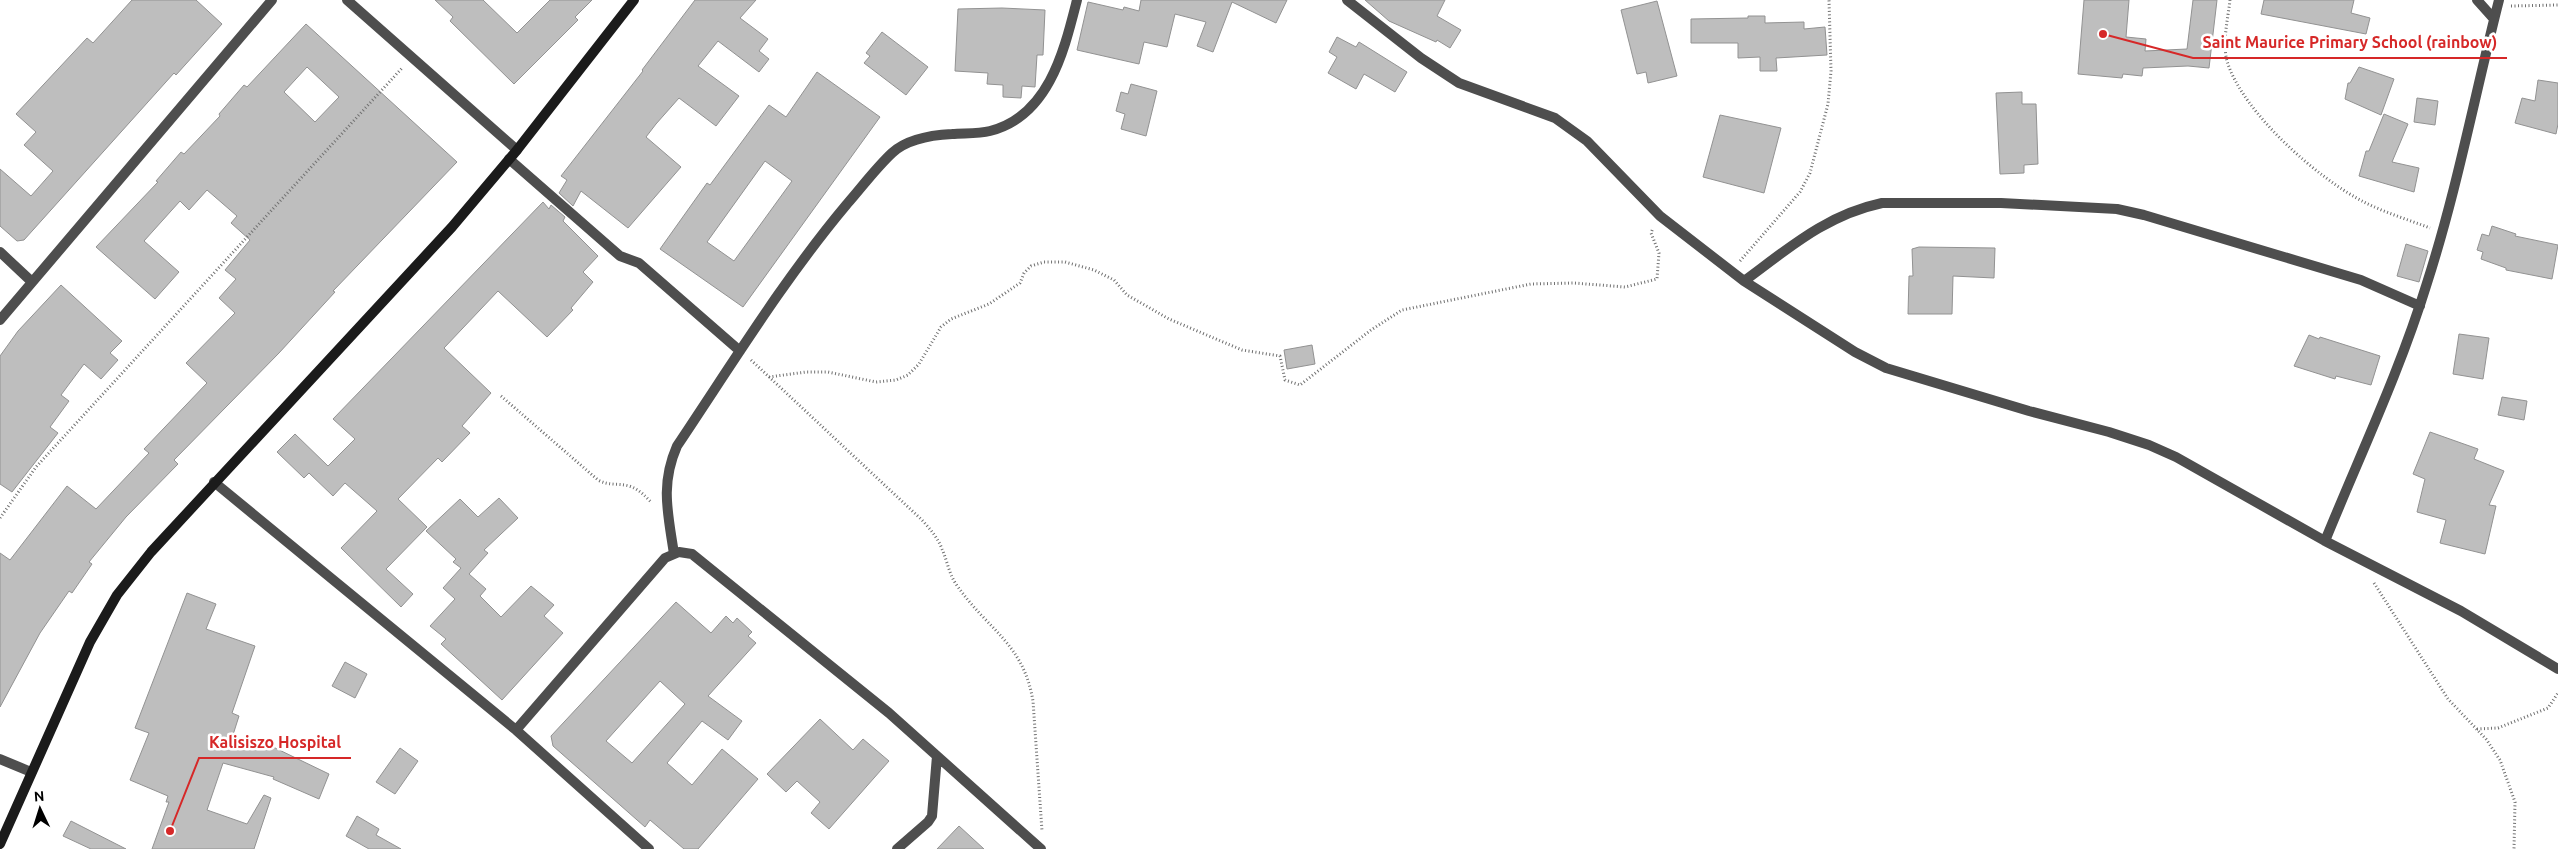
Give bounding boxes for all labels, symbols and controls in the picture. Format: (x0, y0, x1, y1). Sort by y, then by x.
callout: Saint Maurice Primary School (rainbow) (2193, 27, 2507, 58)
text: Saint Maurice Primary School (rainbow) (2203, 33, 2497, 52)
callout: Kalisiszo Hospital (199, 727, 351, 758)
text: Kalisiszo Hospital (209, 733, 341, 751)
north arrow (15, 784, 65, 834)
text: N (33, 788, 45, 804)

